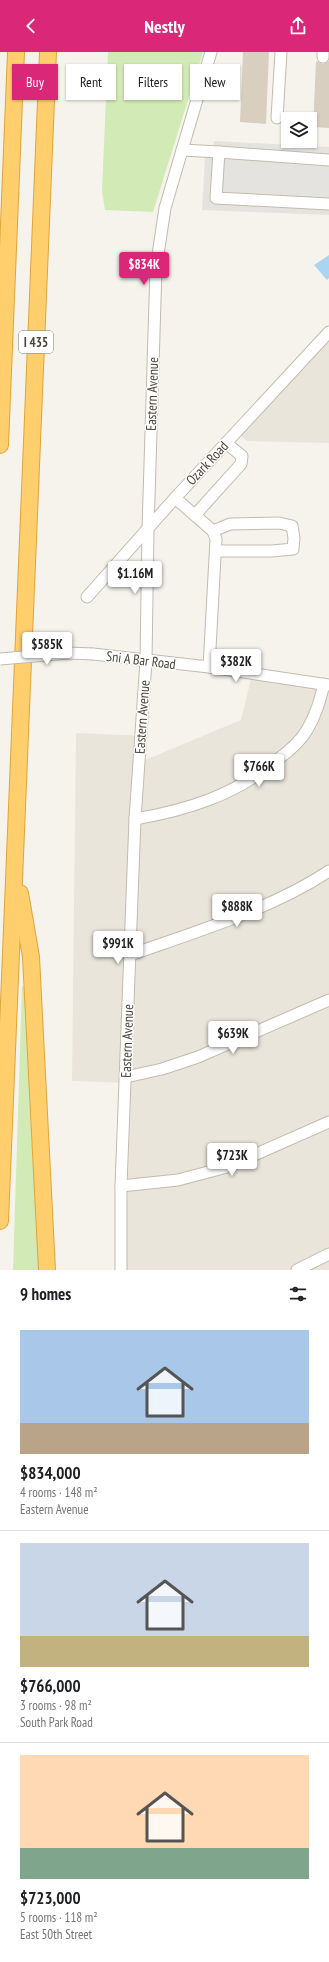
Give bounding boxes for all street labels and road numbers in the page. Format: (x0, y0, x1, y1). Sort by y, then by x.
road number: I 435 (19, 331, 53, 353)
street label: Eastern Avenue (142, 357, 162, 431)
street label: Ozark Road (182, 437, 232, 489)
street label: Sni A Bar Road (105, 647, 177, 673)
street label: Eastern Avenue (130, 679, 154, 754)
street label: Eastern Avenue (117, 1004, 137, 1078)

